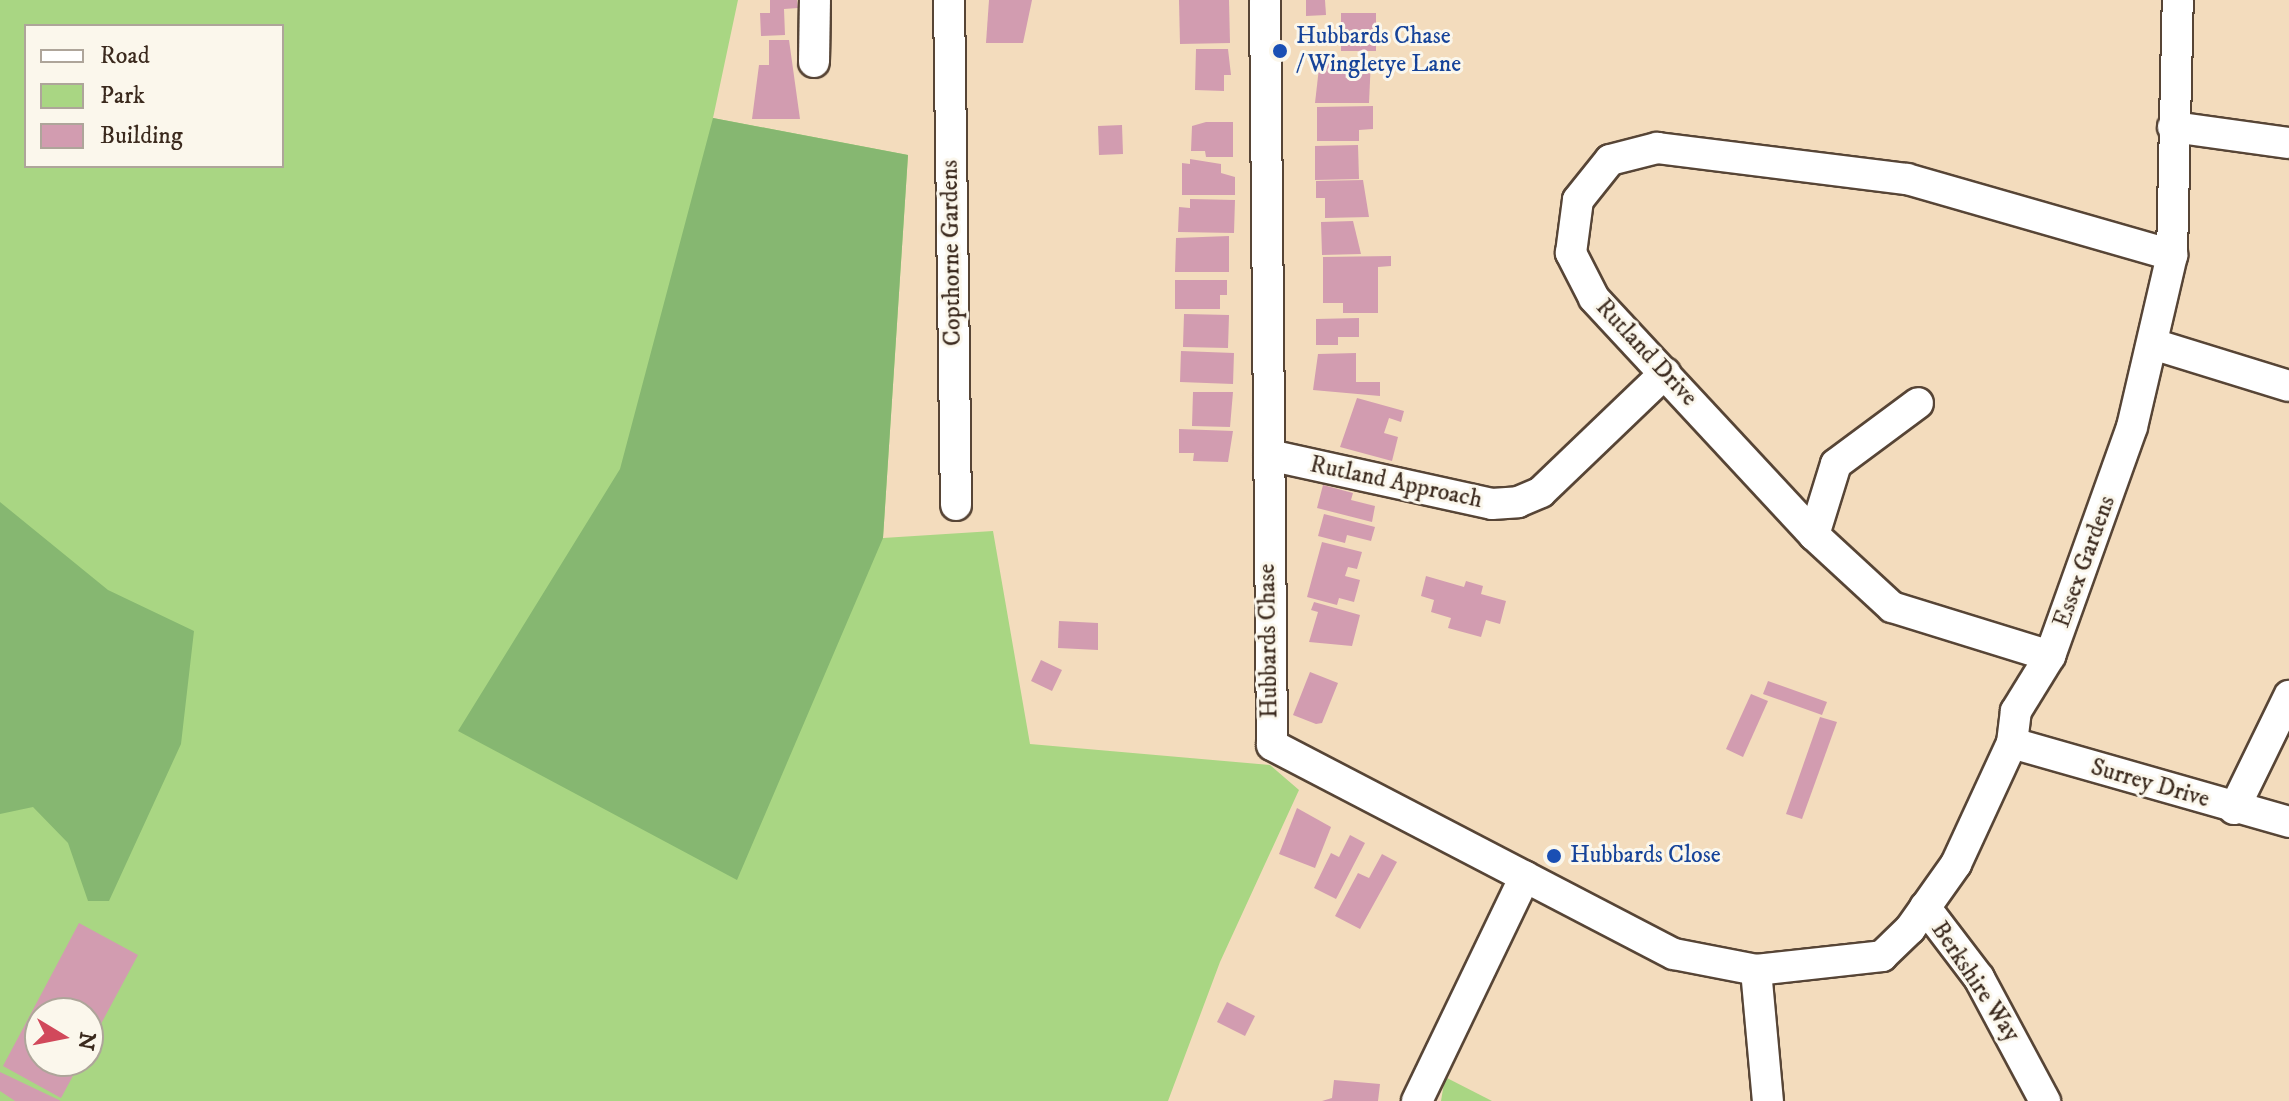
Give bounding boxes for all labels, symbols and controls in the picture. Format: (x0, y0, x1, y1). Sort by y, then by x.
place label: Hubbards Chase / Wingletye Lane (1296, 23, 1461, 79)
legend (24, 24, 284, 168)
text: Road (100, 41, 150, 71)
marker: Hubbards Chase / Wingletye Lane (1271, 42, 1289, 60)
text: Park (100, 81, 145, 111)
text: Building (100, 121, 183, 151)
street label: Copthorne Gardens (936, 160, 968, 346)
street label: Rutland Drive (1589, 294, 1703, 412)
street label: Rutland Approach (1307, 451, 1485, 515)
street label: Essex Gardens (2048, 492, 2122, 632)
street label: Hubbards Chase (1253, 563, 1285, 719)
street label: Surrey Drive (2087, 753, 2213, 815)
place label: Hubbards Close (1570, 842, 1721, 870)
marker: Hubbards Close (1545, 847, 1563, 865)
street label: Berkshire Way (1924, 916, 2026, 1048)
north arrow (24, 997, 104, 1077)
text: N (71, 1030, 101, 1052)

